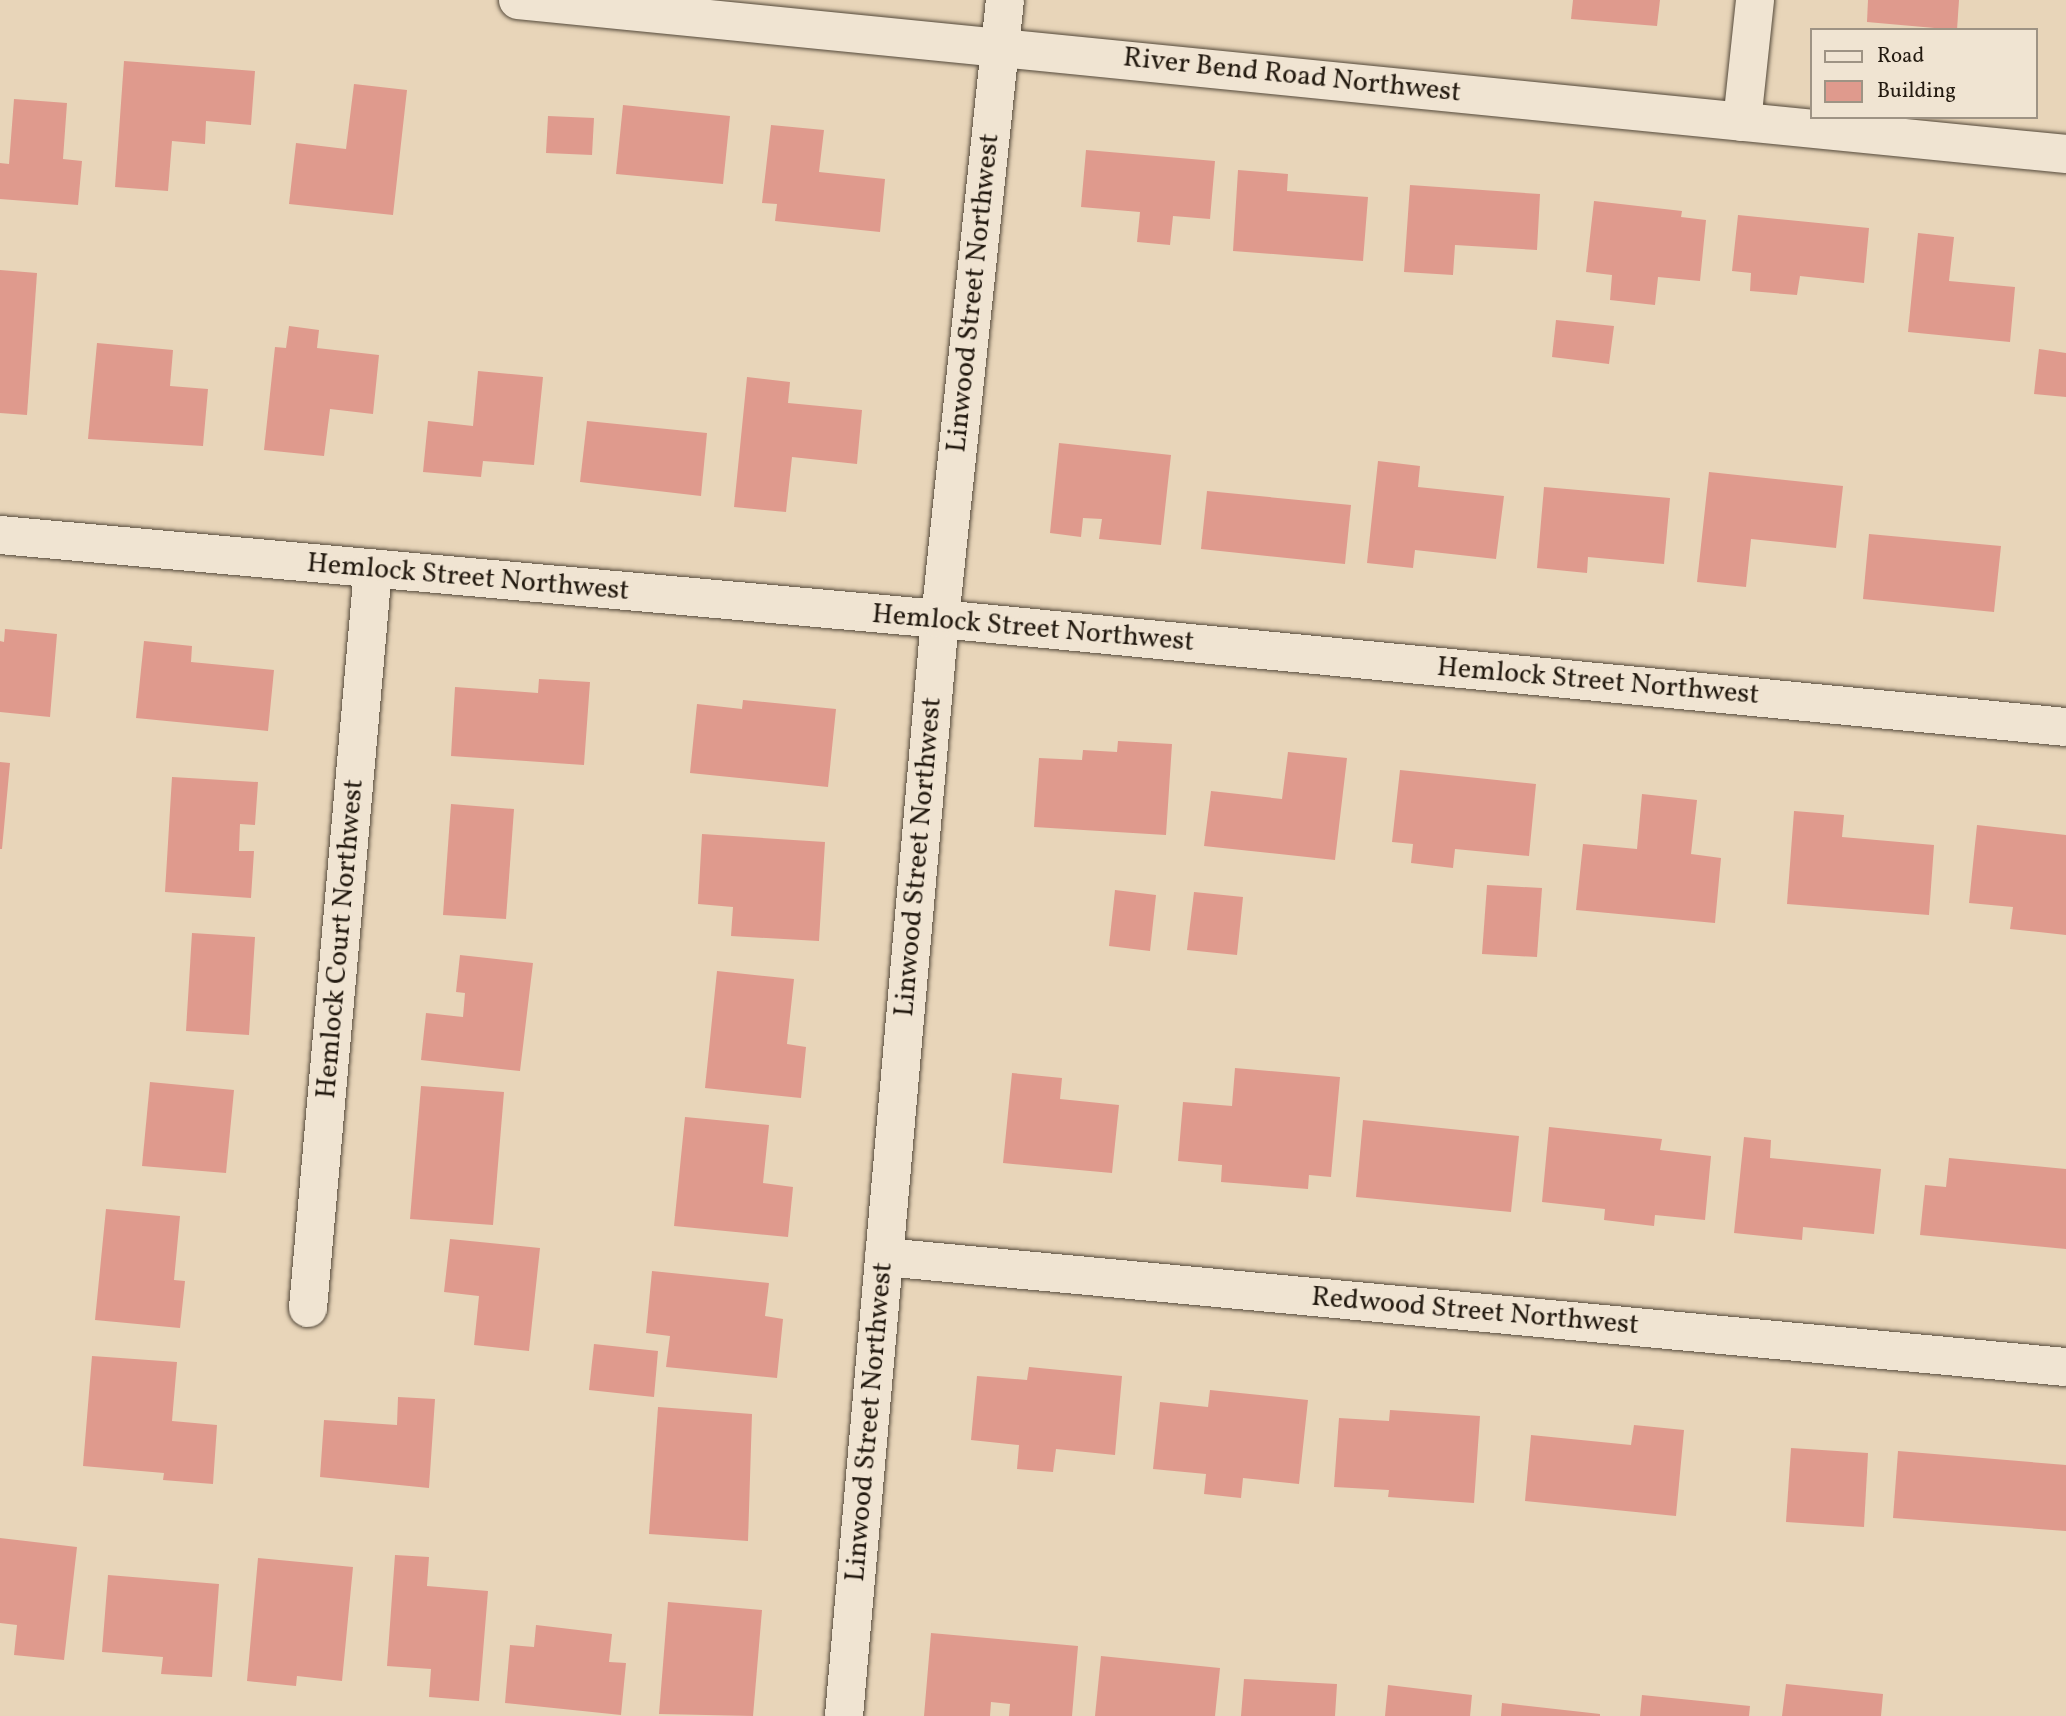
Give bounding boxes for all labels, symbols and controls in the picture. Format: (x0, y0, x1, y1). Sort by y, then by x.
legend (1811, 28, 2038, 119)
street label: River Bend Road Northwest (1121, 42, 1463, 110)
text: Road (1877, 42, 1924, 71)
text: Building (1877, 77, 1956, 106)
street label: Linwood Street Northwest (941, 132, 1007, 454)
street label: Hemlock Street Northwest (305, 547, 631, 609)
street label: Hemlock Street Northwest (870, 598, 1196, 660)
street label: Hemlock Street Northwest (1435, 651, 1761, 713)
street label: Linwood Street Northwest (888, 696, 950, 1018)
street label: Hemlock Court Northwest (310, 778, 372, 1100)
street label: Linwood Street Northwest (839, 1261, 901, 1583)
street label: Redwood Street Northwest (1310, 1281, 1640, 1343)

